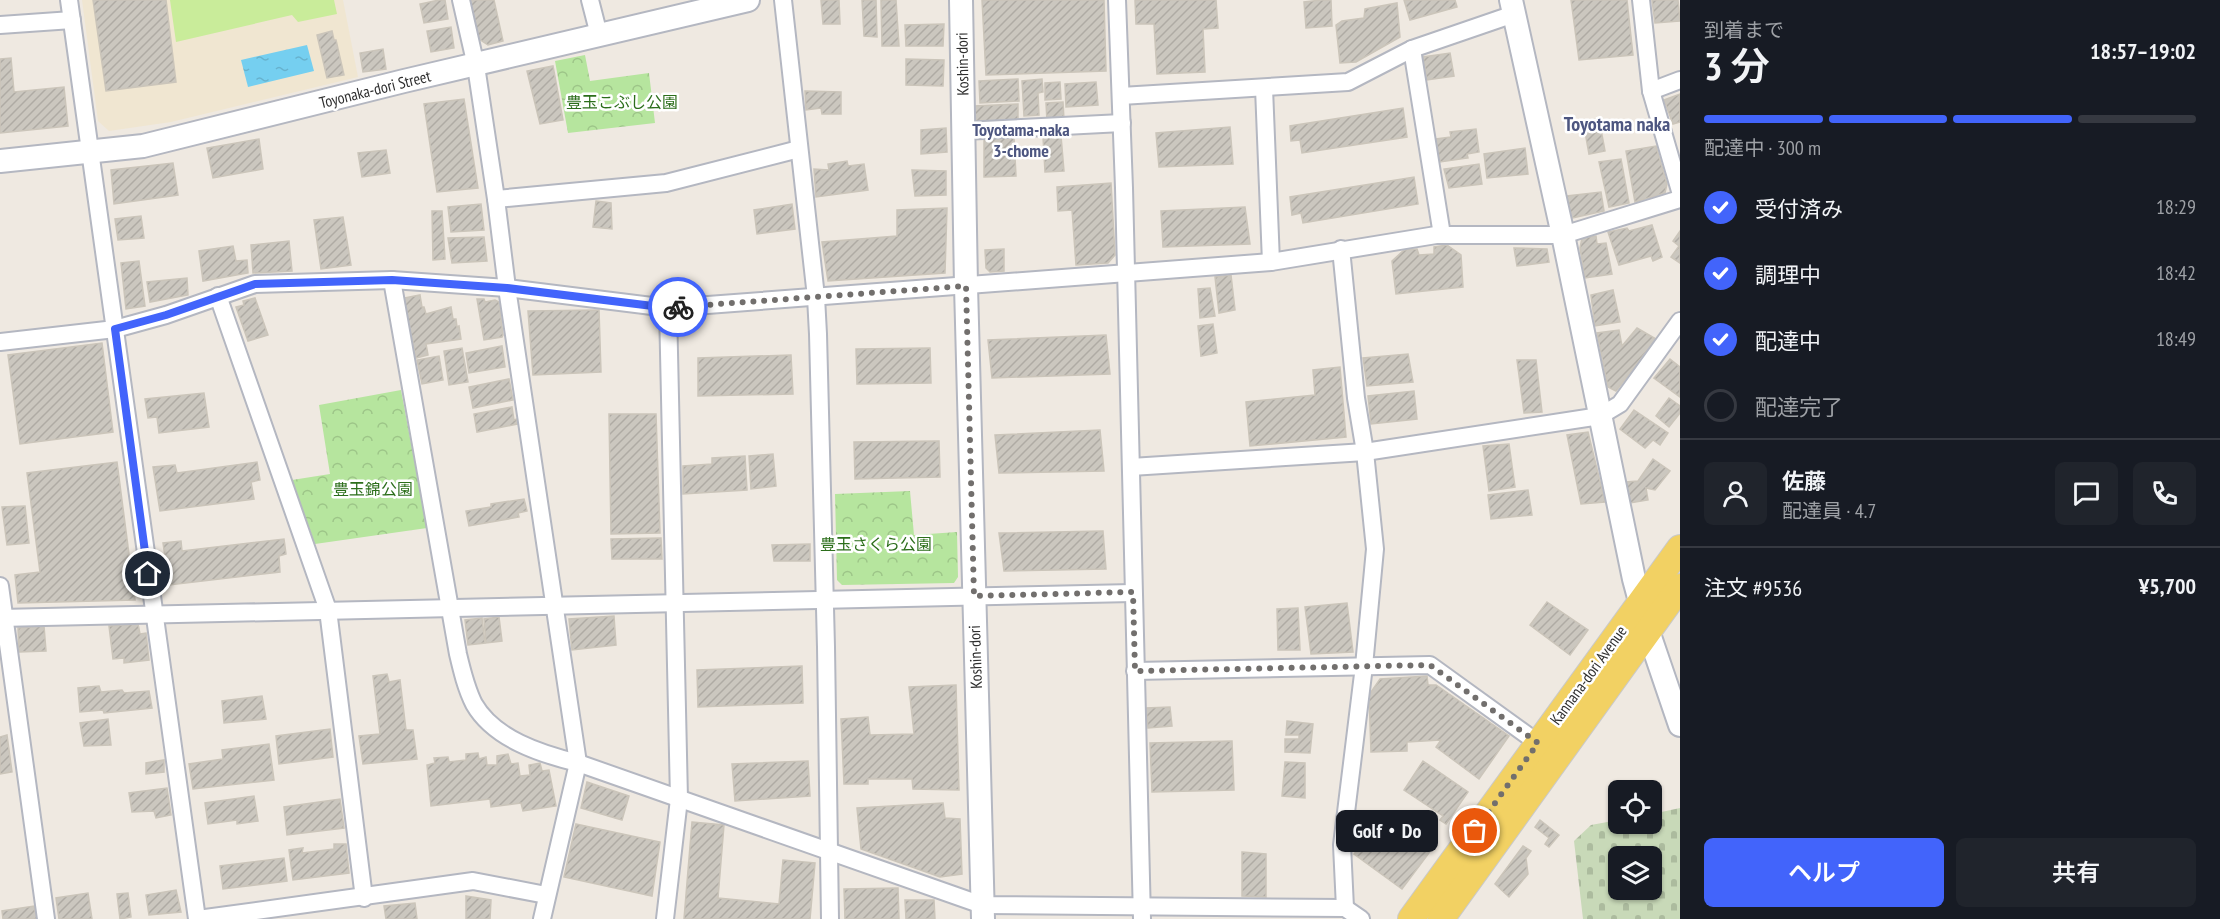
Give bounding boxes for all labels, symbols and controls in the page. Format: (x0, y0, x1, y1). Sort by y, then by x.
text: 到着まで (1704, 17, 1784, 43)
street label: Koshin-dori (951, 32, 973, 96)
text: 18:57–19:02 (2090, 37, 2196, 65)
text: 3 分 (1704, 40, 1770, 91)
street label: Toyonaka-dori Street (317, 65, 433, 113)
park label: 豊玉こぶし公園 (566, 92, 678, 112)
district label: Toyotama naka (1564, 111, 1670, 137)
district label: Toyotama-naka 3-chome (972, 118, 1070, 162)
text: 配達中 · 300 m (1704, 135, 1821, 161)
icon: check (1704, 191, 1737, 224)
text: 18:29 (2156, 194, 2196, 220)
text: 受付済み (1755, 195, 1843, 223)
icon: check (1704, 257, 1737, 290)
text: 18:42 (2156, 260, 2196, 286)
text: 調理中 (1755, 261, 1821, 289)
courier (648, 277, 708, 337)
icon: bike (662, 291, 695, 324)
icon: check (1704, 323, 1737, 356)
text: 18:49 (2156, 326, 2196, 352)
text: 配達中 (1755, 327, 1821, 355)
text: 配達完了 (1755, 393, 1843, 421)
button: person (1704, 462, 1767, 525)
button: chat (2055, 462, 2118, 525)
button: phone (2133, 462, 2196, 525)
text: 佐藤 (1782, 467, 1826, 495)
park label: 豊玉錦公園 (333, 479, 413, 499)
text: 配達員 · 4.7 (1782, 498, 1876, 524)
park label: 豊玉さくら公園 (820, 534, 932, 554)
pin (122, 548, 173, 599)
icon: home (131, 557, 164, 590)
text: ¥5,700 (2139, 572, 2196, 600)
text: 注文 #9536 (1704, 574, 1802, 602)
street label: Kannana-dori Avenue (1545, 622, 1631, 728)
street label: Koshin-dori (964, 625, 986, 689)
map controls (1608, 780, 1662, 900)
button: locate (1608, 780, 1662, 834)
pin (1449, 805, 1500, 856)
callout: Golf・Do (1337, 810, 1439, 852)
icon: bag (1458, 814, 1491, 847)
text: Golf・Do (1353, 818, 1421, 844)
button: ヘルプ (1704, 838, 1944, 907)
button: 共有 (1956, 838, 2196, 907)
button: layers (1608, 846, 1662, 900)

